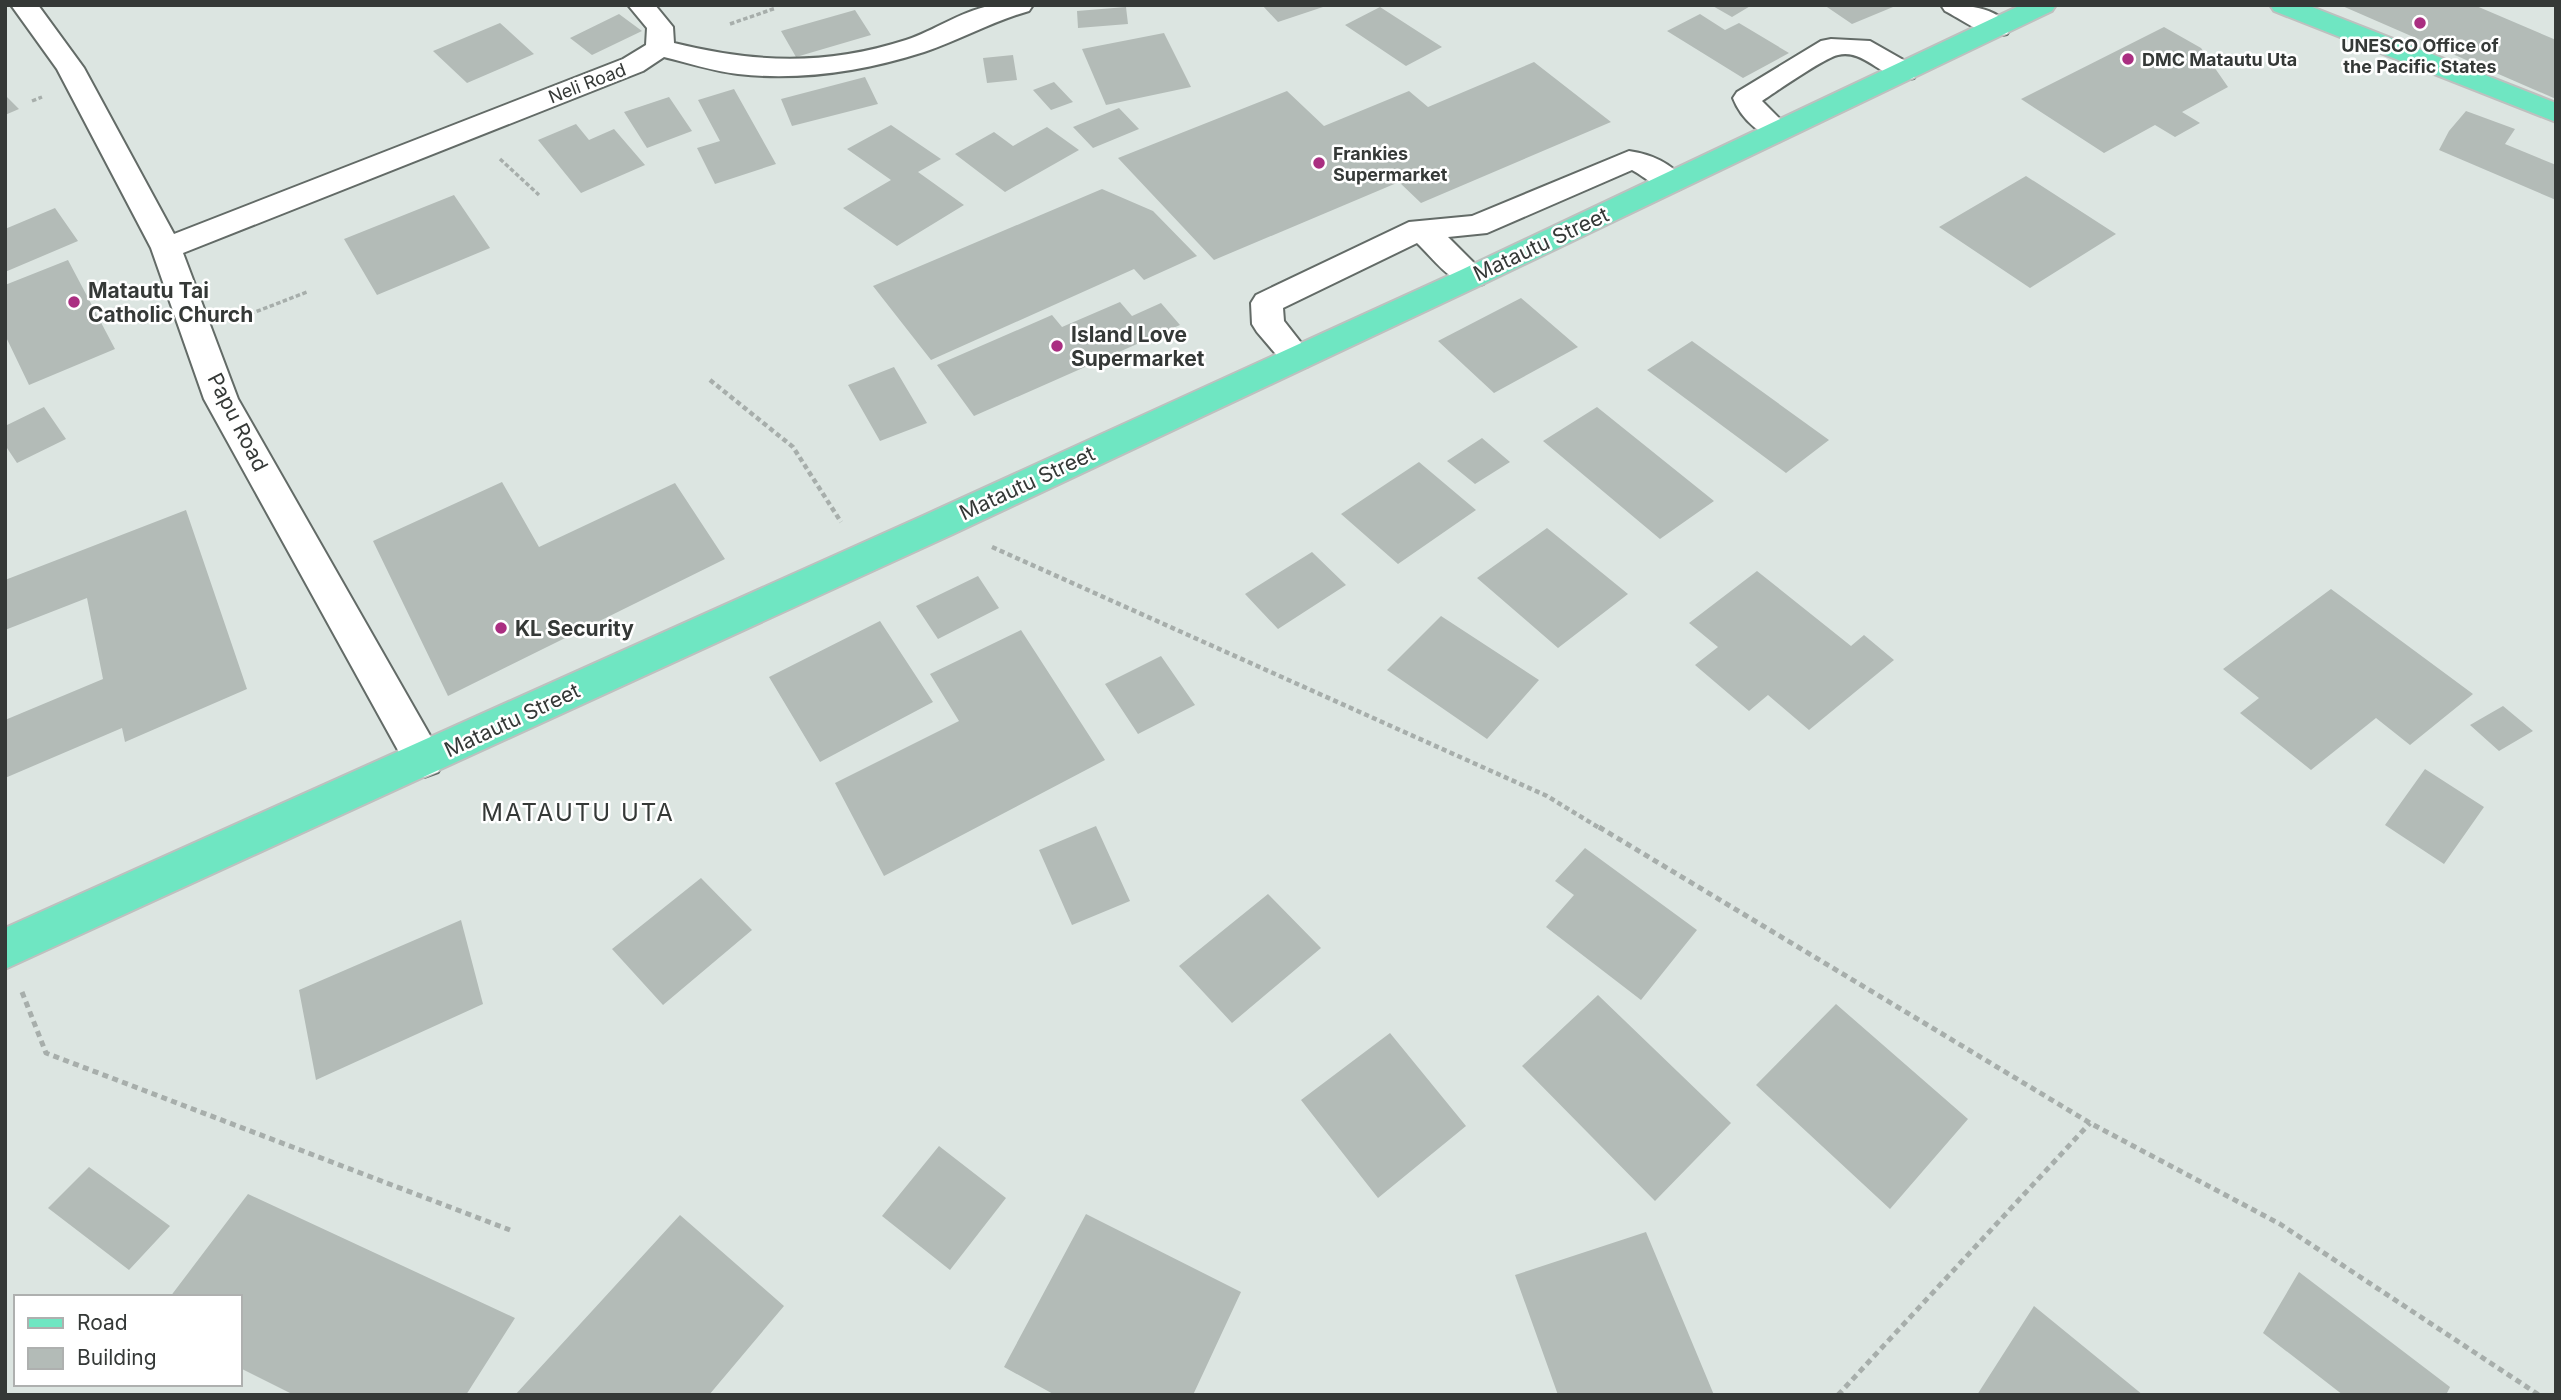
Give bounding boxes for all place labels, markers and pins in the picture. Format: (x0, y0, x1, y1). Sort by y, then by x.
marker: UNESCO Office of the Pacific States (2412, 15, 2428, 31)
place label: UNESCO Office of the Pacific States (2341, 35, 2499, 77)
place label: DMC Matautu Uta (2142, 49, 2297, 70)
marker: DMC Matautu Uta (2120, 51, 2136, 67)
place label: Frankies Supermarket (1333, 143, 1448, 185)
marker: Frankies Supermarket (1311, 155, 1327, 171)
place label: Matautu Tai Catholic Church (88, 278, 253, 327)
marker: Matautu Tai Catholic Church (66, 294, 82, 310)
place label: Island Love Supermarket (1071, 322, 1205, 371)
marker: Island Love Supermarket (1049, 338, 1065, 354)
place label: KL Security (515, 616, 634, 641)
marker: KL Security (493, 620, 509, 636)

